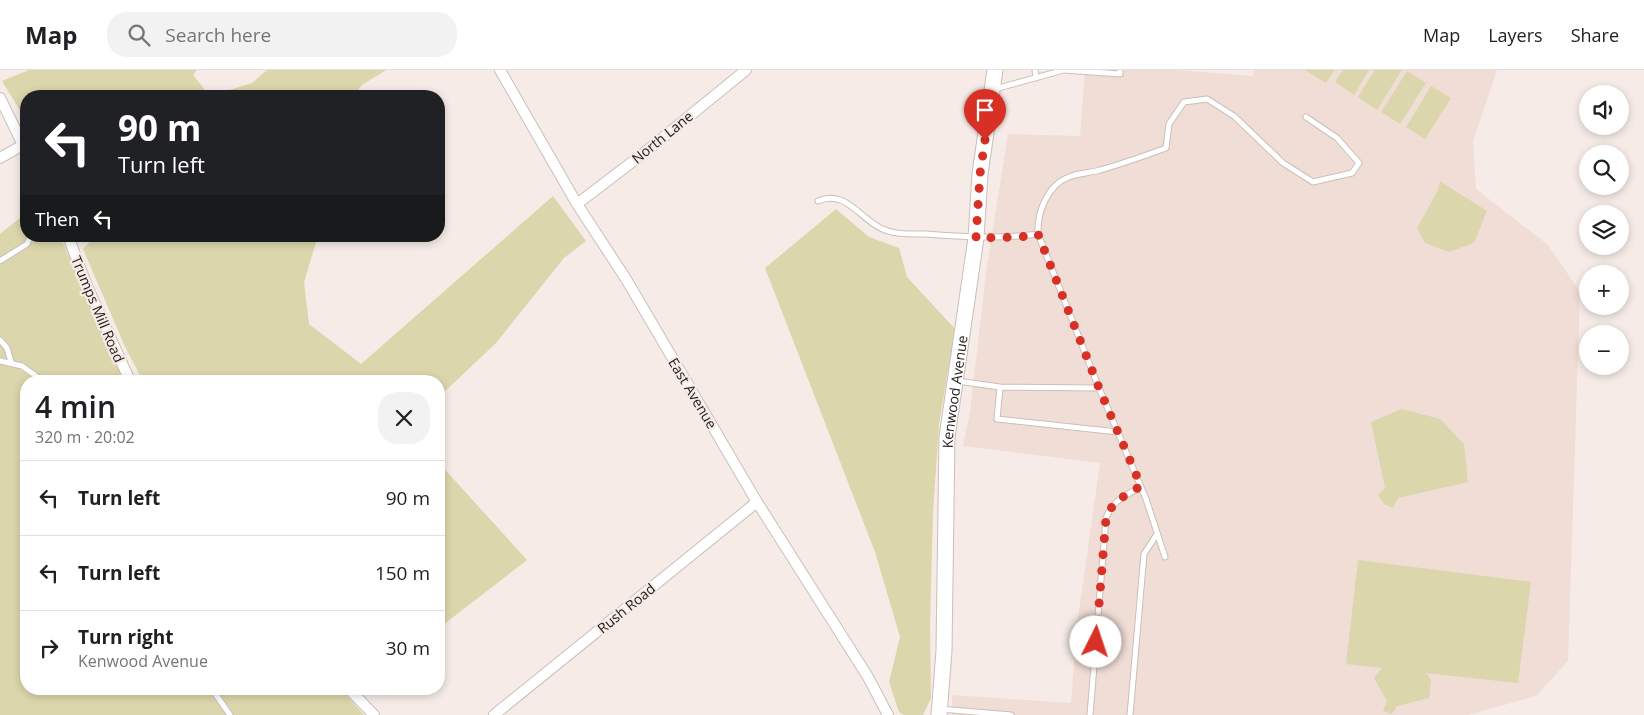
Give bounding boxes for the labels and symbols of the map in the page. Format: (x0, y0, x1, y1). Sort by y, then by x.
pin (964, 89, 1006, 140)
street label: North Lane (627, 106, 697, 167)
street label: Trumps Mill Road (67, 253, 129, 365)
street label: Kenwood Avenue (937, 334, 971, 448)
street label: East Avenue (664, 354, 722, 432)
street label: Rush Road (593, 579, 659, 637)
position arrow (1069, 615, 1121, 667)

